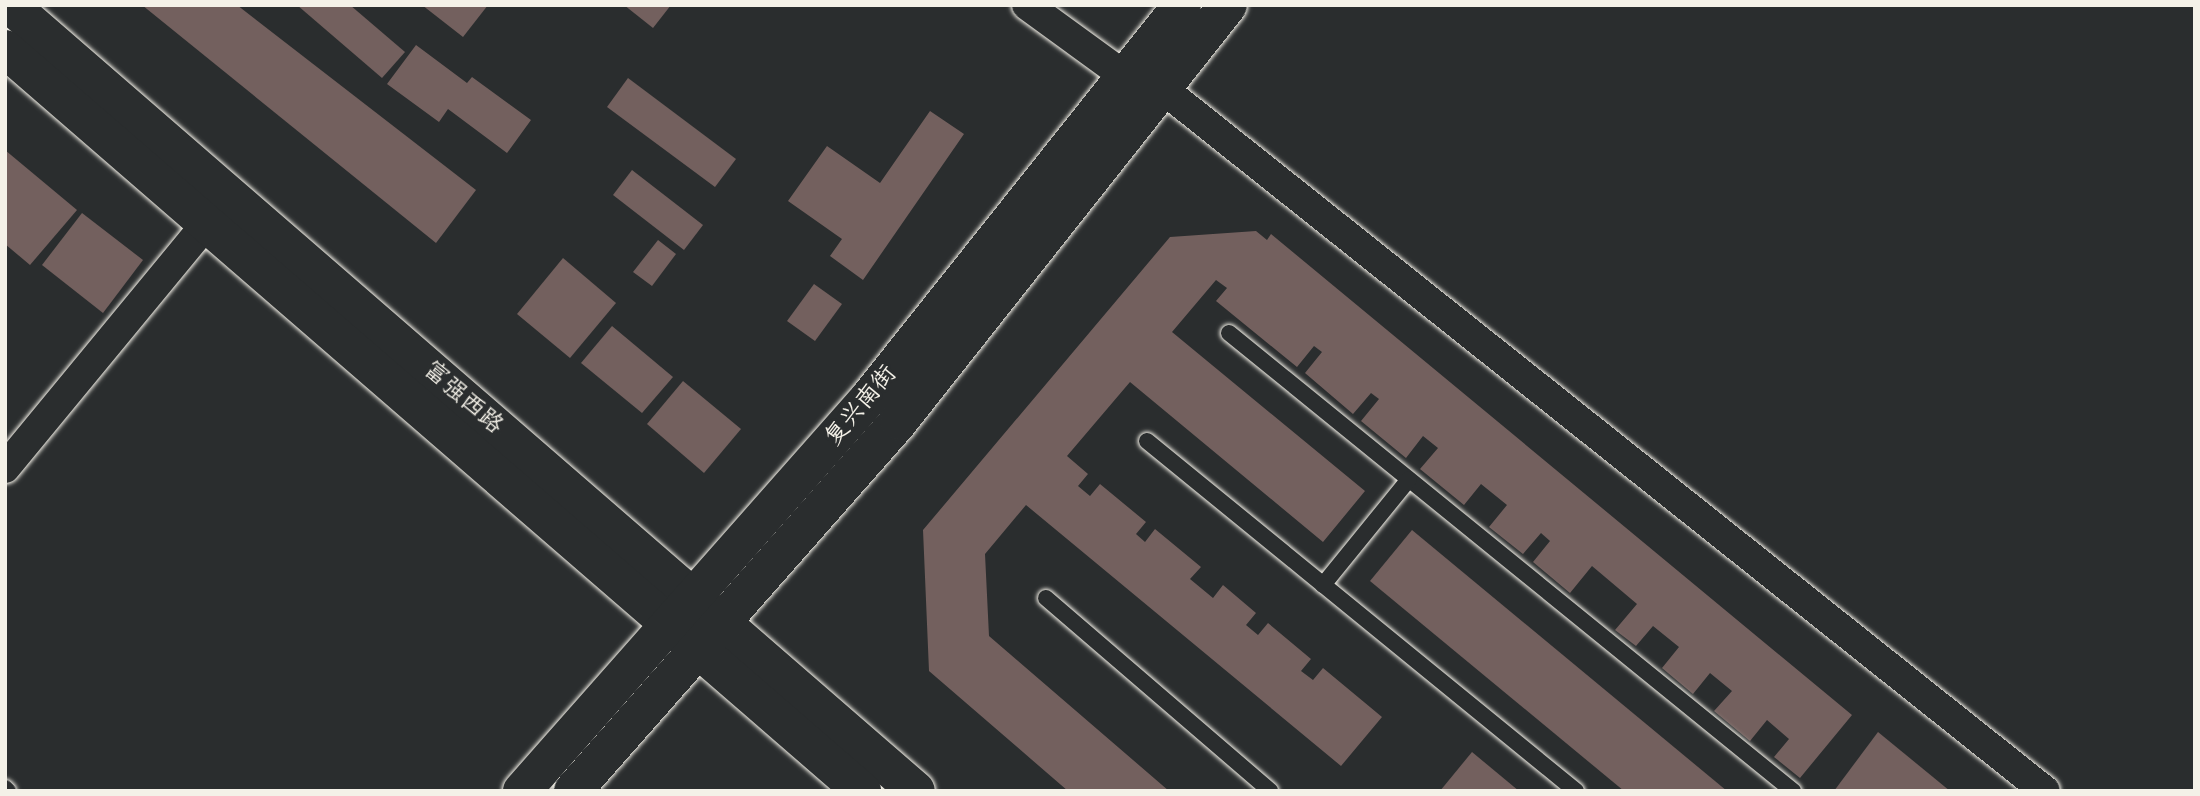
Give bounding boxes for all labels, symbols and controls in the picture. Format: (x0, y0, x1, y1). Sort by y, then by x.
street label: 富强西路 (417, 356, 509, 440)
street label: 复兴南街 (819, 360, 903, 452)

